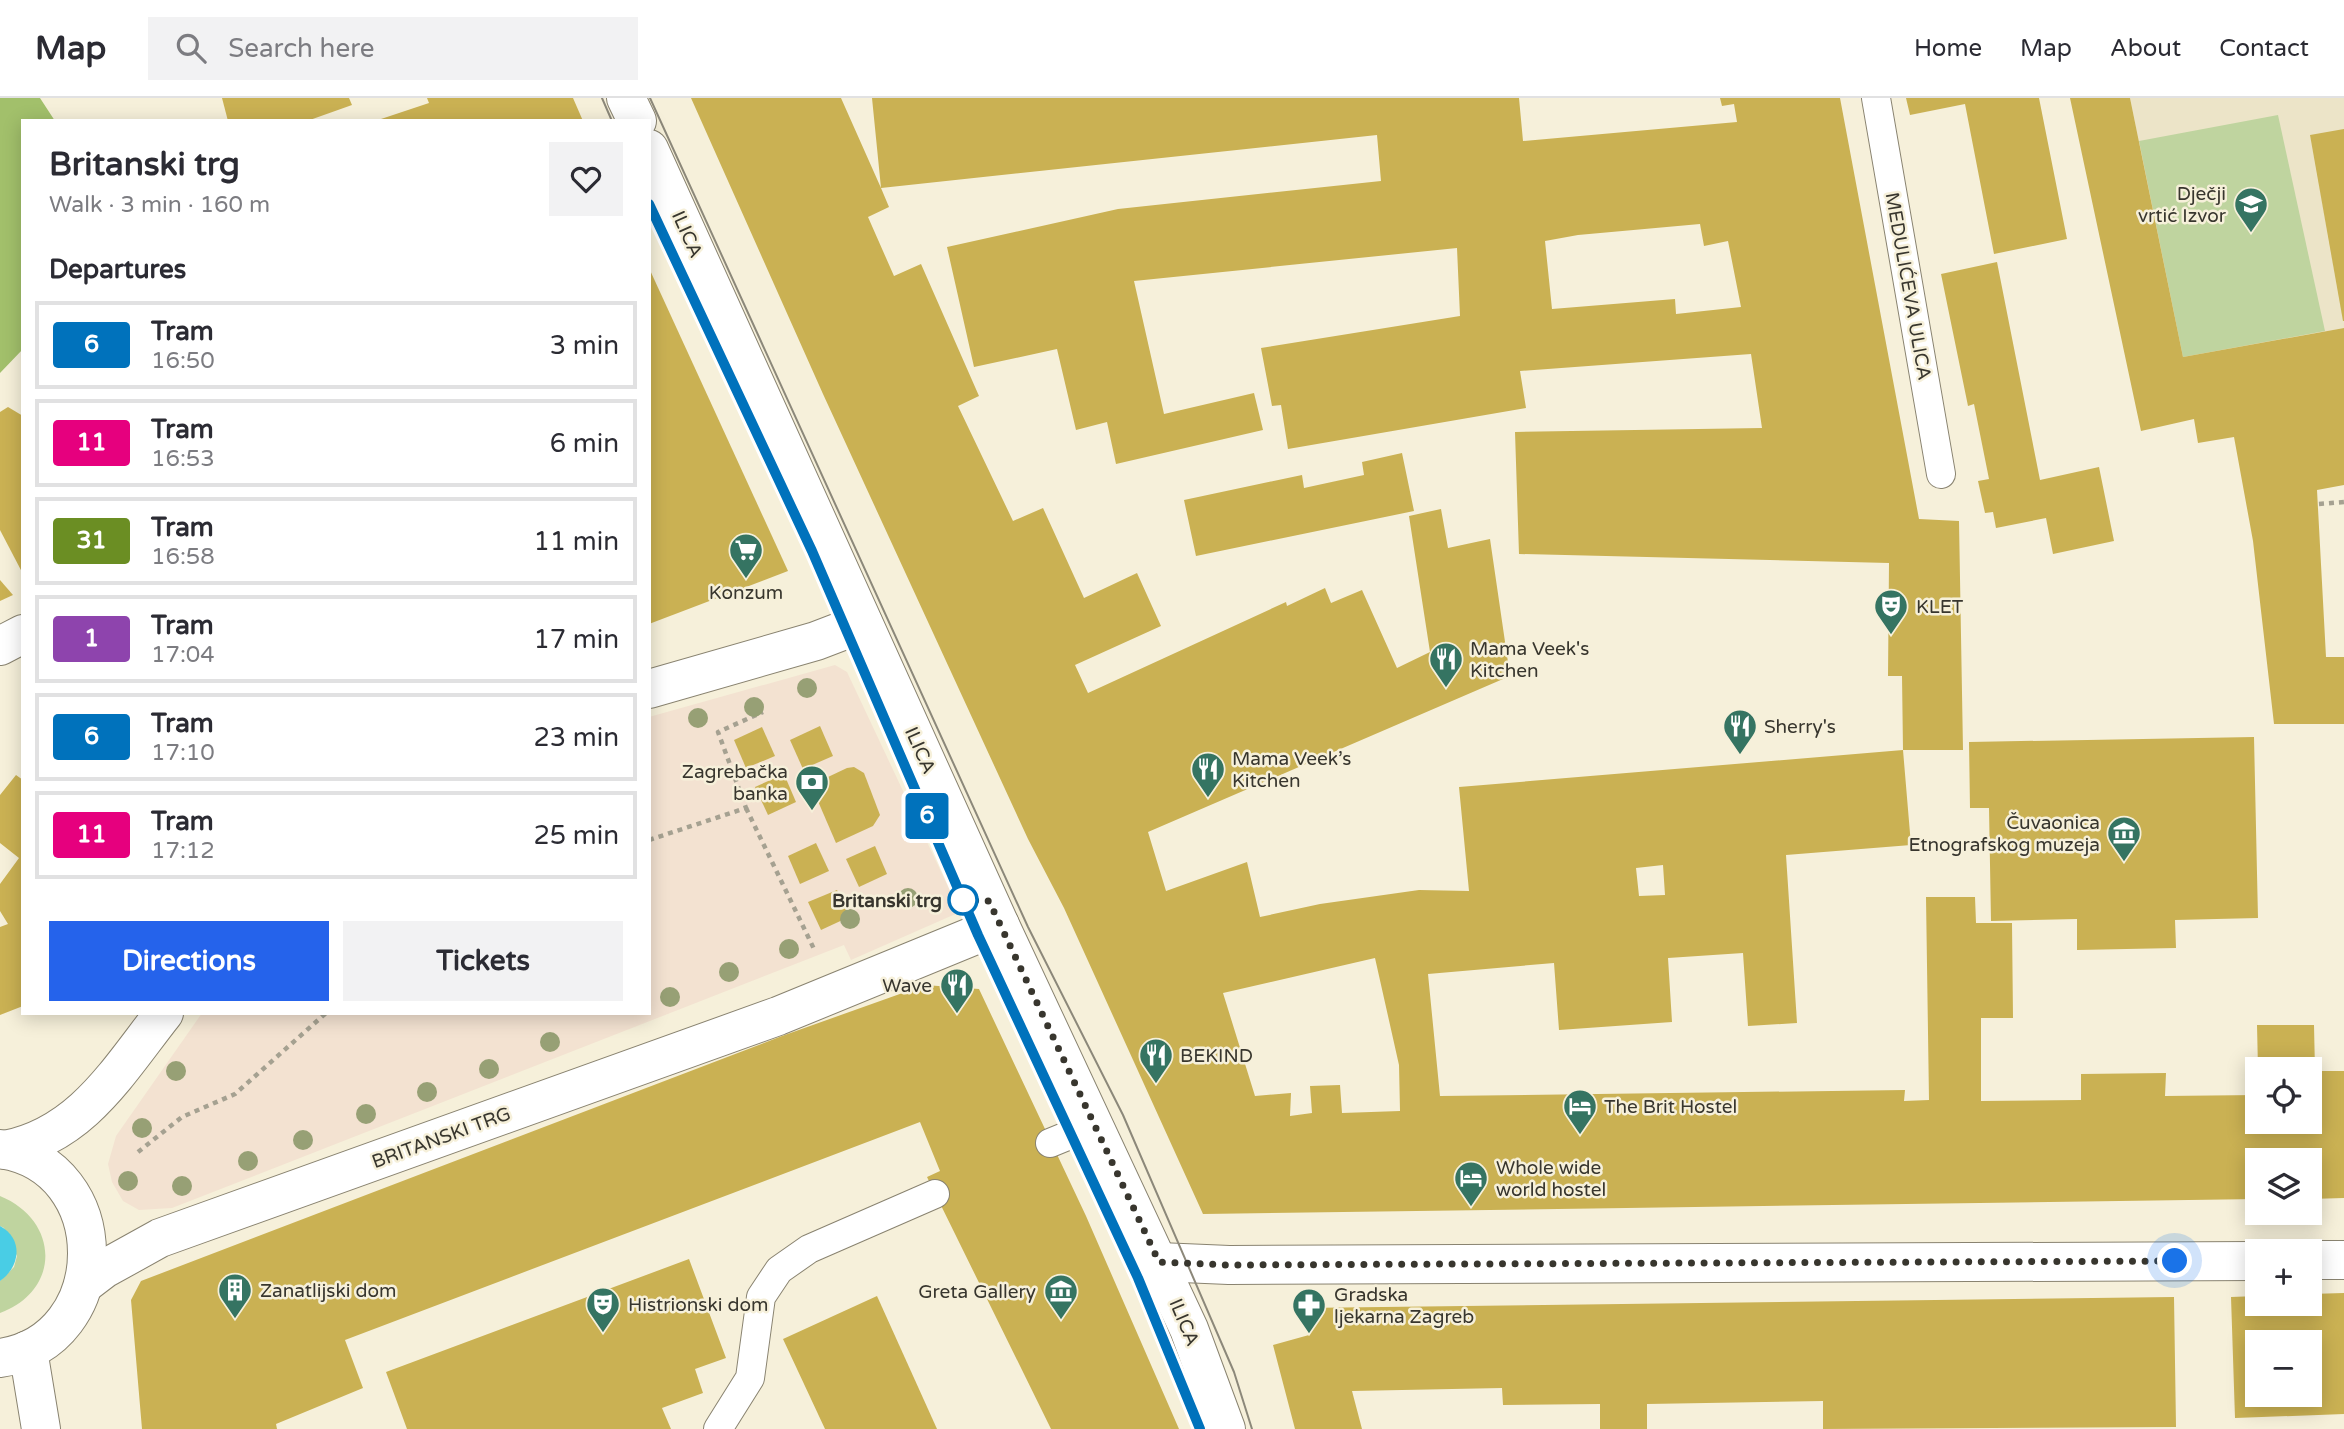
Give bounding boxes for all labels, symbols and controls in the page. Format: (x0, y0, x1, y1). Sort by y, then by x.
search box (148, 17, 638, 80)
text: Map (35, 29, 106, 68)
icon: search (172, 29, 210, 67)
text: Search here (228, 33, 374, 64)
text: Home (1914, 34, 1982, 63)
text: Map (2020, 34, 2072, 63)
text: About (2110, 34, 2181, 63)
text: Contact (2219, 34, 2309, 63)
button: heart (549, 142, 623, 216)
text: Britanski trg (49, 145, 240, 184)
place label: Dječji vrtić Izvor (2138, 183, 2227, 227)
school or university icon: Dječji vrtić Izvor (2232, 185, 2270, 234)
street label: MEDULIĆEVA ULICA (1881, 190, 1936, 382)
text: Walk · 3 min · 160 m (49, 191, 270, 219)
street label: ILICA (667, 207, 707, 261)
text: Departures (49, 254, 186, 285)
text: Tram (151, 316, 214, 347)
text: 6 (84, 330, 99, 359)
text: 3 min (550, 330, 619, 361)
text: 16:50 (151, 347, 215, 375)
text: Tram (151, 414, 214, 445)
text: 11 (76, 428, 107, 457)
text: 6 min (550, 428, 619, 459)
text: 16:53 (151, 445, 215, 473)
text: Tram (151, 512, 214, 543)
text: 31 (76, 526, 107, 555)
text: 11 min (533, 526, 619, 557)
supermarket icon: Konzum (727, 531, 765, 580)
text: 16:58 (151, 543, 215, 571)
place label: Konzum (709, 582, 783, 604)
theatre icon: KLET (1872, 587, 1910, 636)
place label: KLET (1916, 596, 1964, 618)
text: Tram (151, 610, 214, 641)
text: 1 (84, 624, 99, 653)
text: 17 min (533, 624, 619, 655)
place label: Mama Veek's Kitchen (1470, 638, 1589, 682)
restaurant icon: Mama Veek's Kitchen (1427, 640, 1465, 689)
text: 17:04 (151, 641, 215, 669)
restaurant icon: Sherry's (1721, 707, 1759, 756)
text: Tram (151, 708, 214, 739)
place label: Sherry's (1764, 716, 1836, 738)
text: 6 (84, 722, 99, 751)
text: 23 min (533, 722, 619, 753)
street label: ILICA (900, 723, 940, 777)
text: 17:10 (151, 739, 215, 767)
place label: Mama Veek’s Kitchen (1232, 748, 1351, 792)
restaurant icon: Mama Veek’s Kitchen (1189, 750, 1227, 799)
place label: Zagrebačka banka (682, 761, 788, 805)
bank icon: Zagrebačka banka (793, 763, 831, 812)
line badge: 6 (904, 793, 950, 839)
text: 6 (919, 801, 935, 830)
text: Tram (151, 806, 214, 837)
place label: Čuvaonica Etnografskog muzeja (1908, 812, 2100, 856)
museum icon: Čuvaonica Etnografskog muzeja (2105, 814, 2143, 863)
text: 11 (76, 820, 107, 849)
text: 25 min (533, 820, 619, 851)
text: 17:12 (151, 837, 215, 865)
marker: Britanski trg (948, 885, 978, 915)
place label: Britanski trg (832, 890, 942, 913)
button: Directions (49, 921, 329, 1001)
button: Tickets (343, 921, 623, 1001)
restaurant icon: Wave (938, 966, 976, 1015)
place label: Wave (882, 975, 932, 997)
restaurant icon: BEKIND (1137, 1036, 1175, 1085)
place label: BEKIND (1180, 1045, 1253, 1067)
map controls (2245, 1057, 2322, 1407)
button: locate (2245, 1057, 2322, 1134)
hotel icon: The Brit Hostel (1561, 1087, 1599, 1136)
place label: The Brit Hostel (1604, 1096, 1737, 1118)
street label: BRITANSKI TRG (369, 1103, 514, 1173)
button: layers (2245, 1148, 2322, 1225)
place label: Whole wide world hostel (1496, 1157, 1606, 1201)
hotel icon: Whole wide world hostel (1452, 1159, 1490, 1208)
button: + (2245, 1239, 2322, 1316)
your location (2157, 1243, 2192, 1278)
building icon: Zanatlijski dom (216, 1271, 254, 1320)
museum icon: Greta Gallery (1042, 1272, 1080, 1321)
place label: Zanatlijski dom (260, 1280, 397, 1302)
place label: Greta Gallery (918, 1281, 1036, 1303)
place label: Gradska ljekarna Zagreb (1334, 1284, 1474, 1328)
theatre icon: Histrionski dom (584, 1285, 622, 1334)
pharmacy icon: Gradska ljekarna Zagreb (1290, 1286, 1328, 1335)
place label: Histrionski dom (628, 1294, 768, 1316)
street label: ILICA (1164, 1295, 1204, 1349)
button: − (2245, 1330, 2322, 1407)

